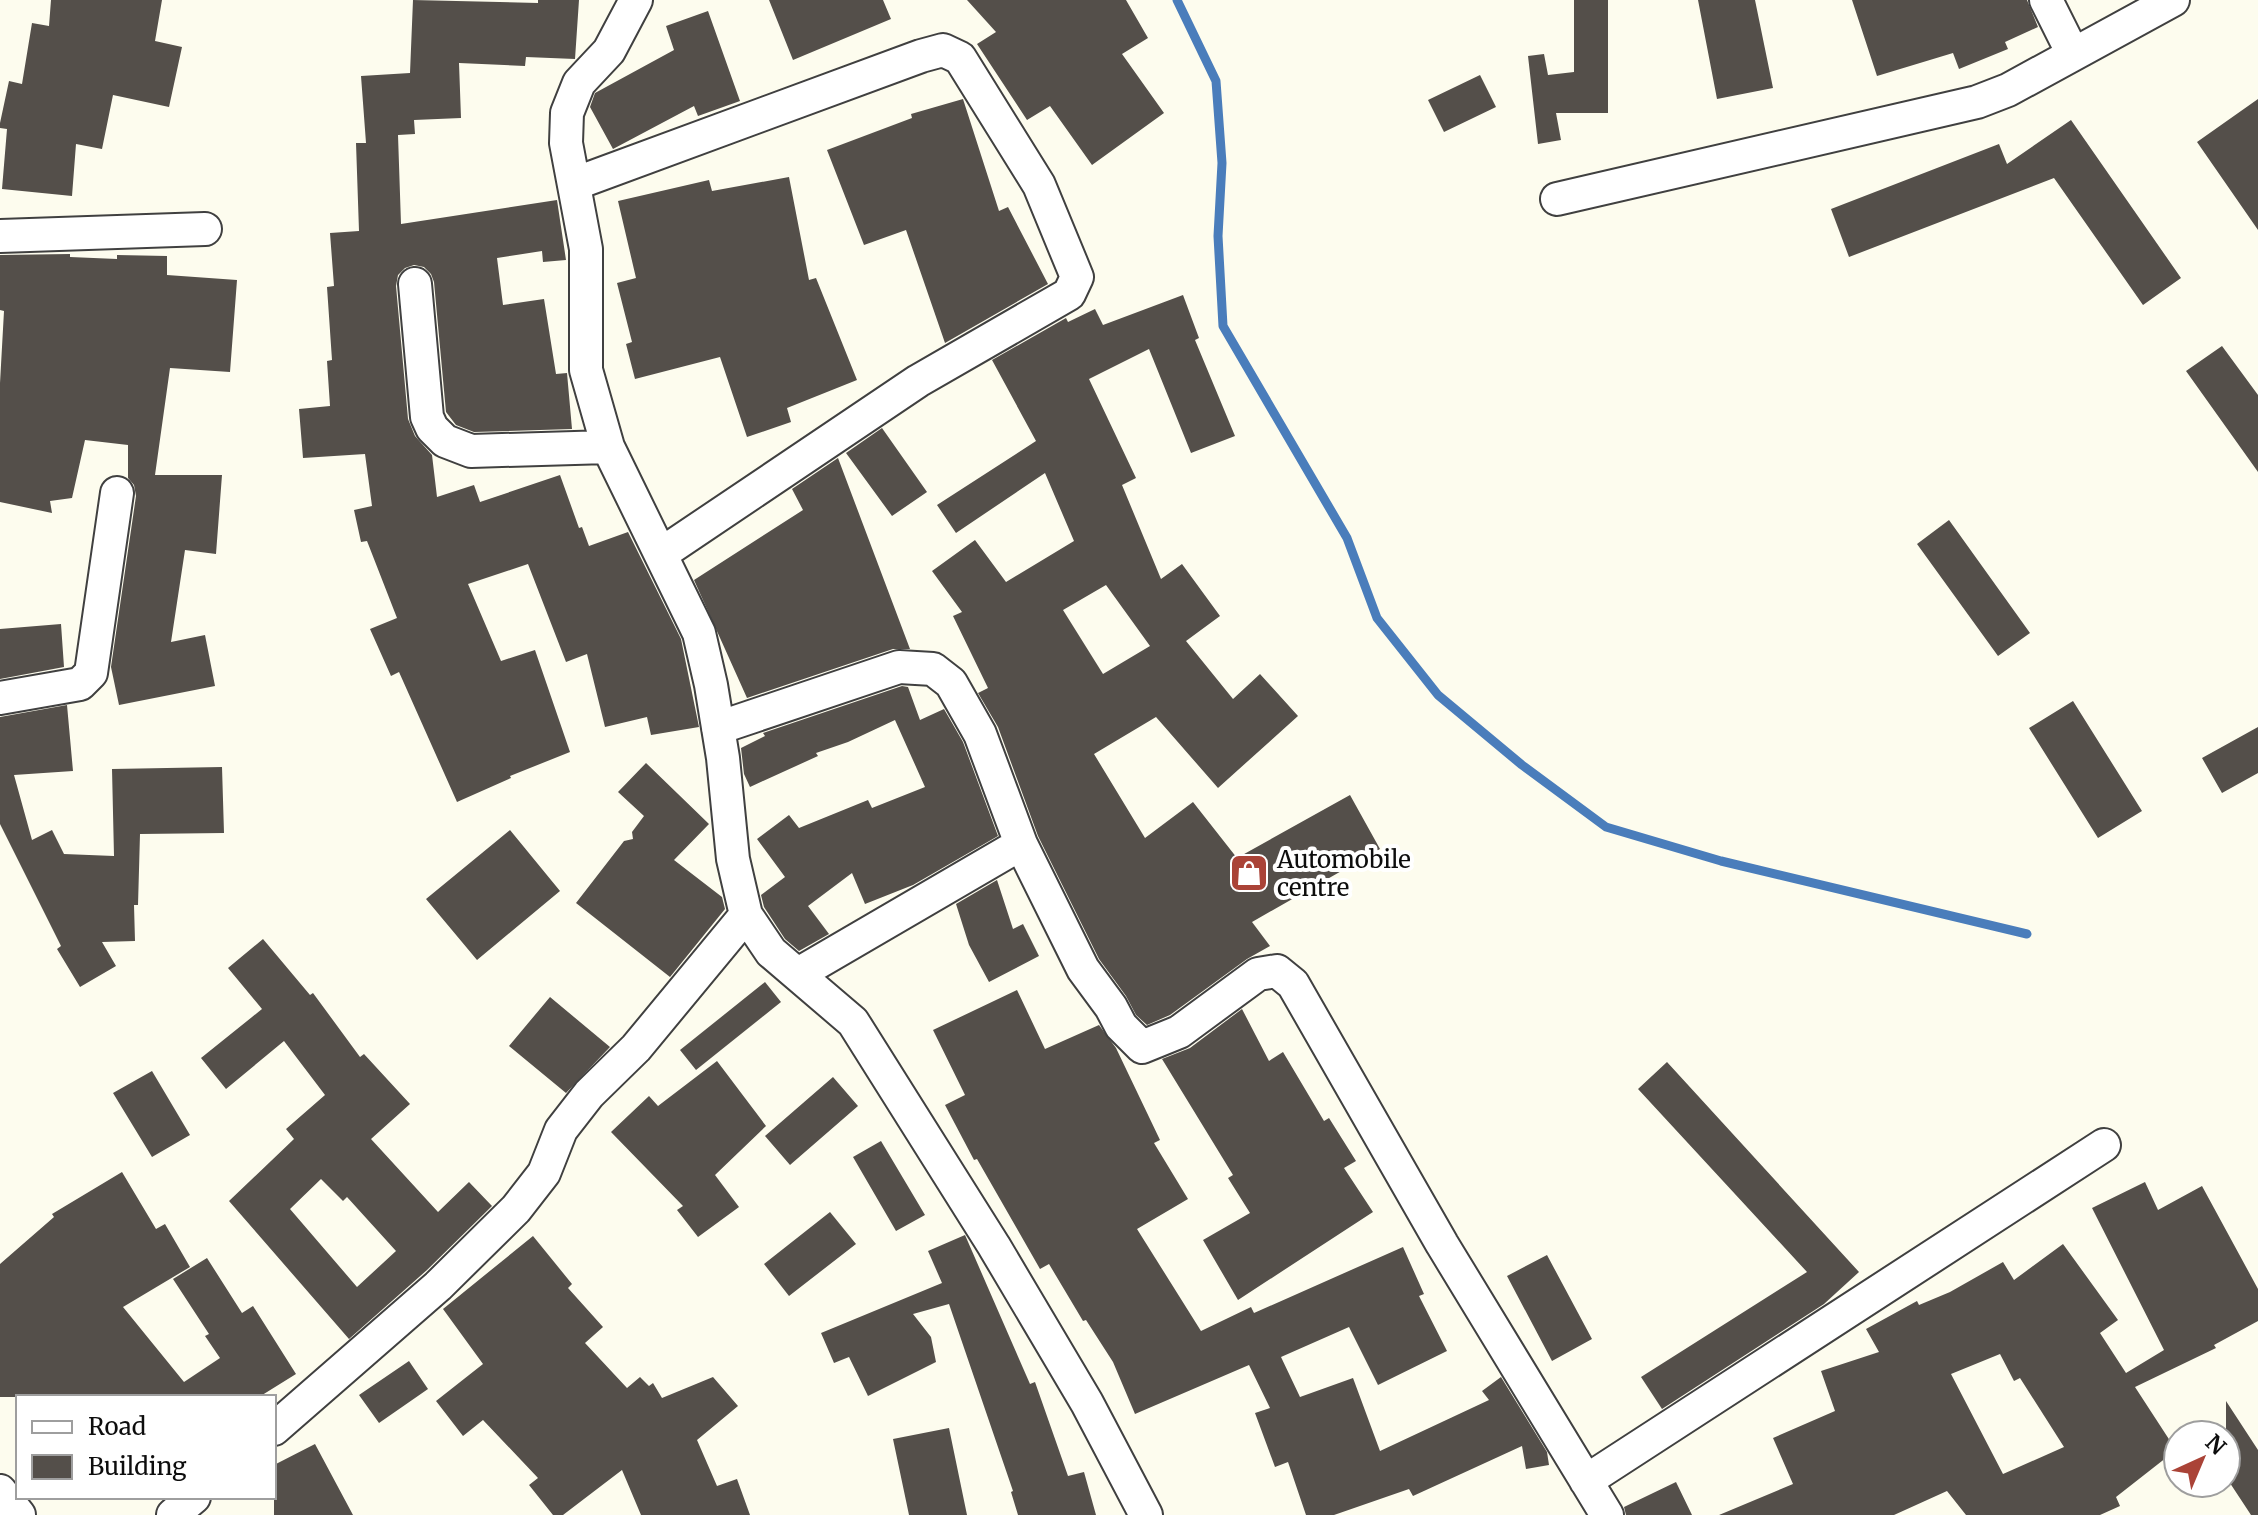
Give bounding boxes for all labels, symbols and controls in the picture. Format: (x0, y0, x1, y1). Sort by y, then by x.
place label: Automobile centre (1276, 844, 1411, 903)
shop icon: Automobile centre (1228, 852, 1270, 894)
legend (16, 1395, 276, 1499)
text: Road (88, 1411, 146, 1442)
north arrow (2162, 1419, 2242, 1499)
text: N (2200, 1429, 2232, 1461)
text: Building (88, 1451, 187, 1482)

